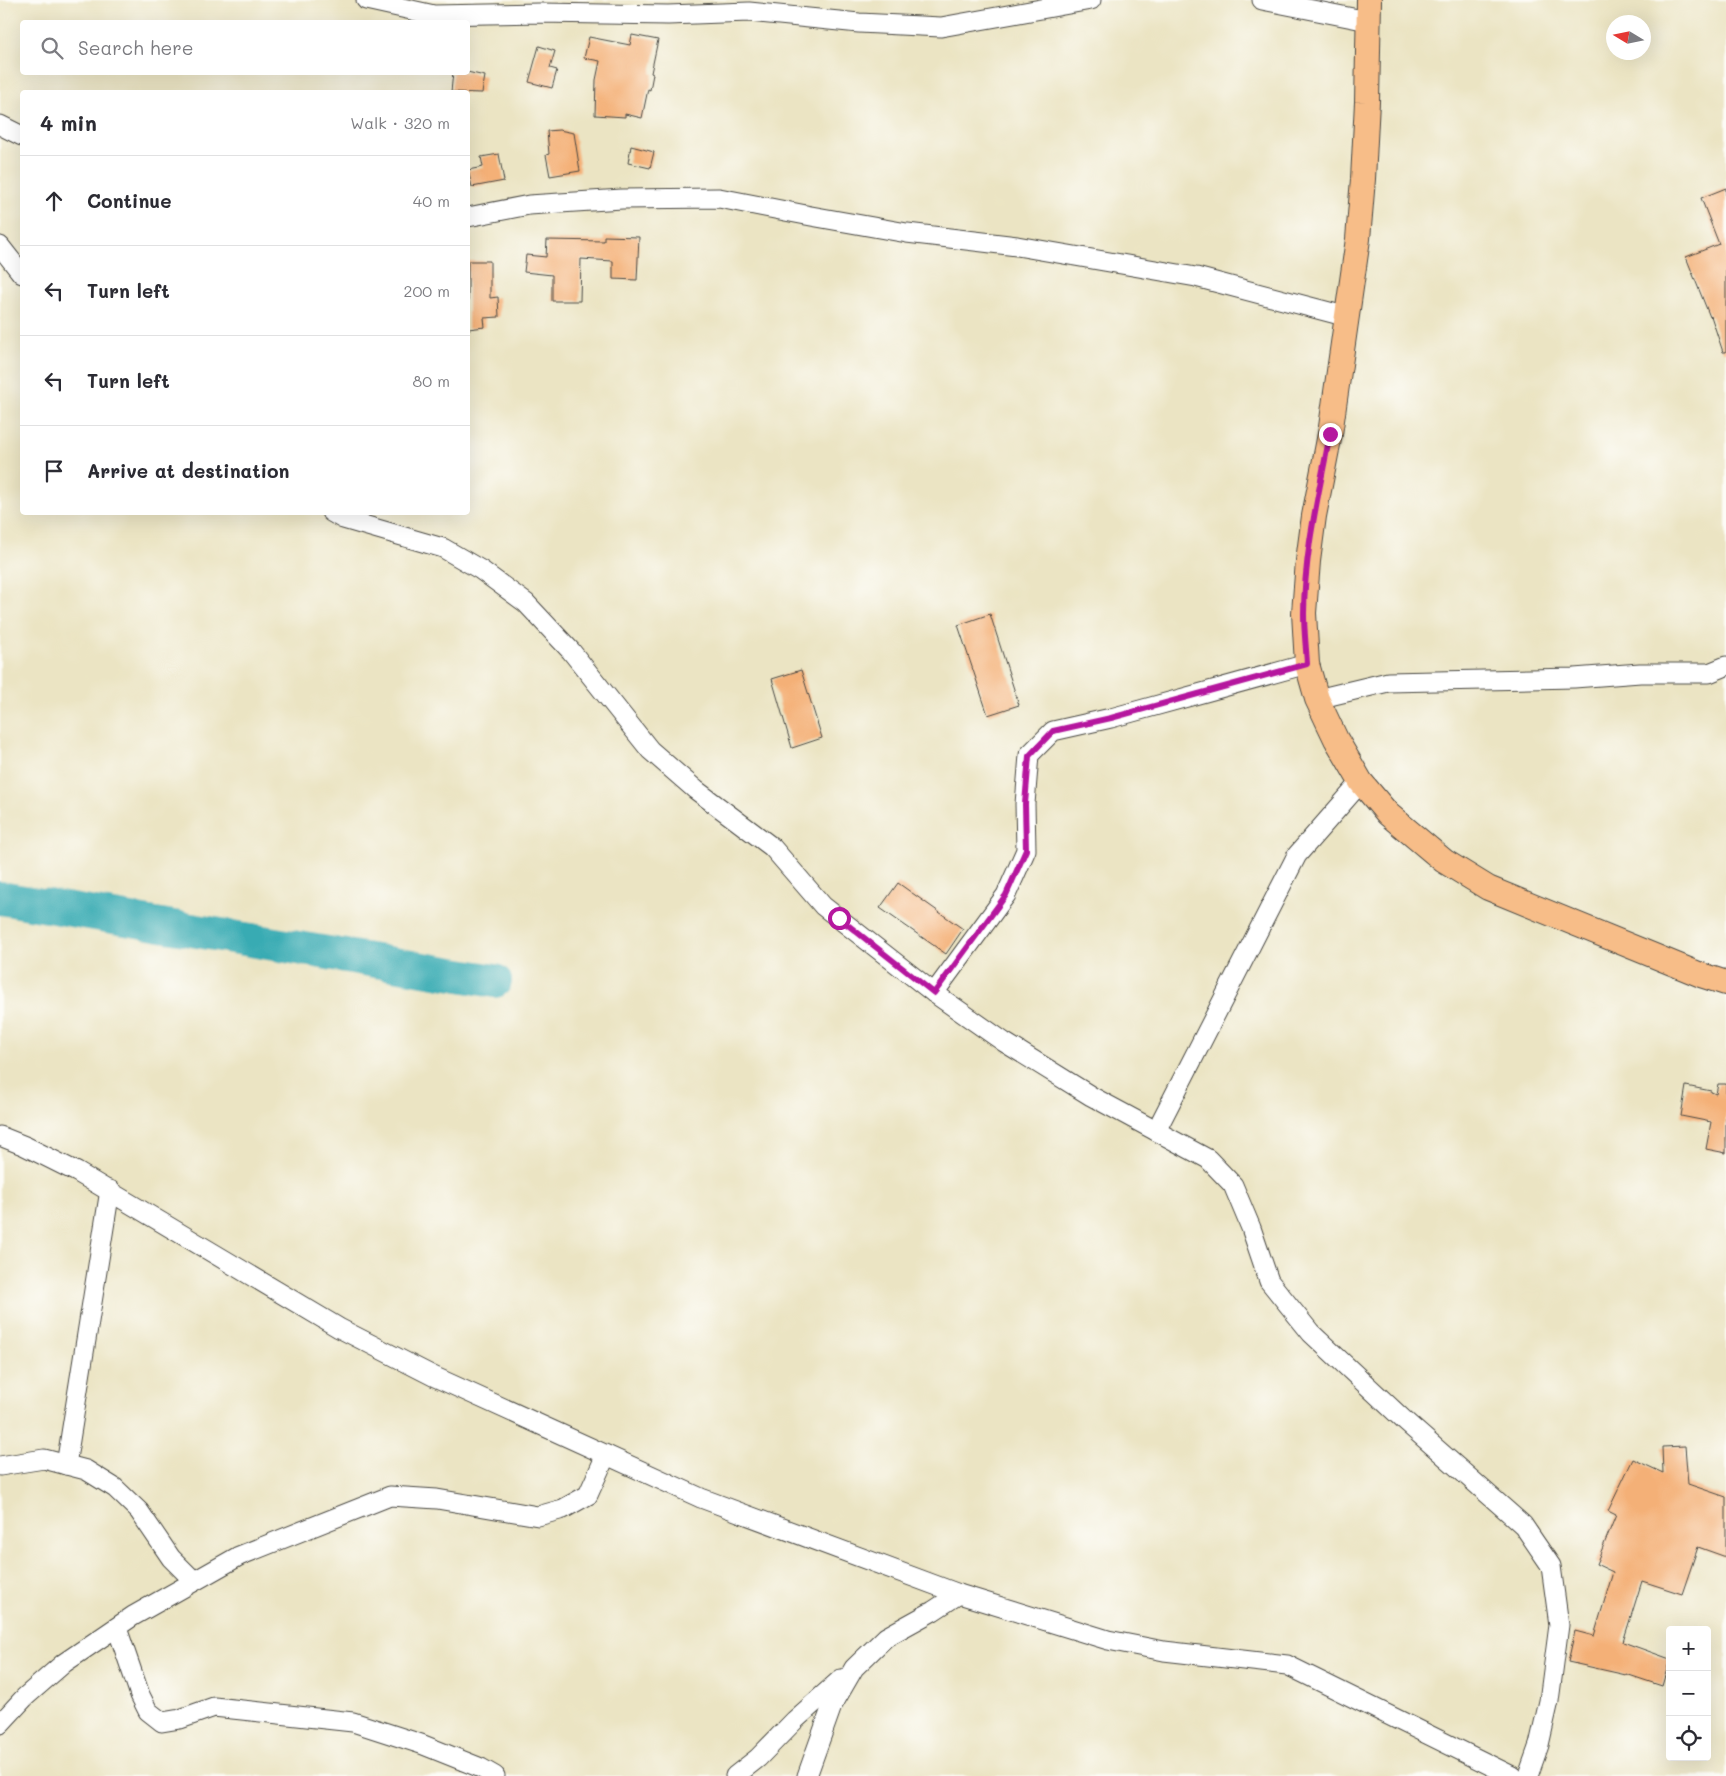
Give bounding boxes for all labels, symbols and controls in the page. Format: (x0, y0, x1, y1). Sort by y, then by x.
north arrow (1606, 15, 1651, 60)
search box (20, 20, 470, 75)
icon: search (38, 34, 66, 62)
text: Search here (78, 35, 194, 60)
text: 4 min (40, 109, 97, 136)
text: Walk · 320 m (350, 112, 450, 133)
icon: ahead (40, 187, 68, 215)
text: Continue (87, 188, 172, 213)
text: 40 m (413, 190, 450, 211)
icon: left (40, 277, 68, 305)
text: Turn left (87, 278, 170, 303)
text: 200 m (403, 280, 450, 301)
icon: left (40, 367, 68, 395)
text: Turn left (87, 368, 170, 393)
text: 80 m (413, 370, 450, 391)
route end (1319, 423, 1342, 446)
icon: arrive (40, 457, 68, 485)
text: Arrive at destination (87, 458, 290, 483)
route start (828, 907, 851, 930)
map controls (1666, 1626, 1711, 1761)
button: + (1666, 1626, 1711, 1671)
button: − (1666, 1671, 1711, 1716)
button: locate (1666, 1716, 1711, 1761)

